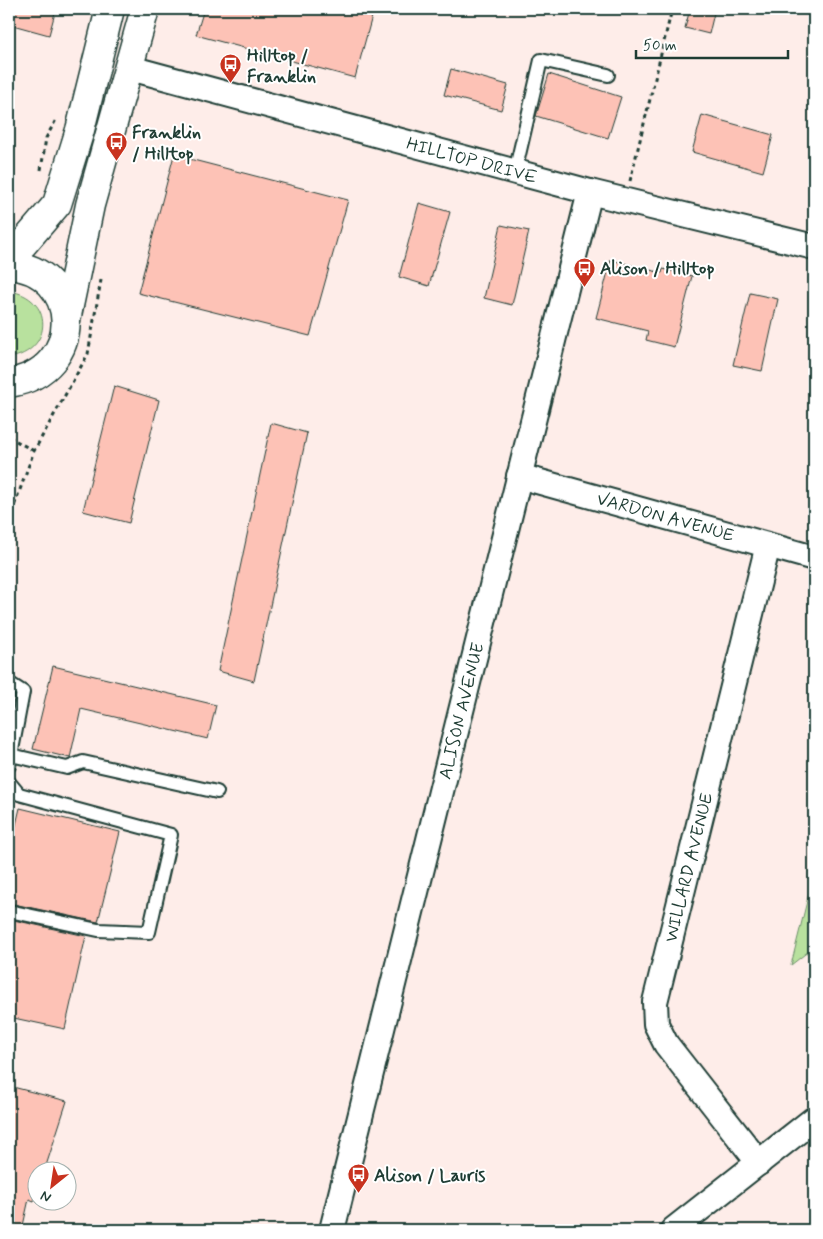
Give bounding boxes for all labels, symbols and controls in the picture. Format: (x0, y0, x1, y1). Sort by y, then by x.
scale bar (636, 28, 788, 60)
text: 50 m (643, 36, 677, 56)
place label: Hilltop / Franklin (247, 44, 316, 89)
bus stop icon: Hilltop / Franklin (219, 53, 243, 84)
place label: Franklin / Hilltop (132, 121, 201, 166)
bus stop icon: Franklin / Hilltop (104, 130, 128, 161)
street label: HILLTOP DRIVE (404, 132, 540, 190)
bus stop icon: Alison / Hilltop (572, 256, 596, 287)
place label: Alison / Hilltop (600, 257, 714, 281)
street label: VARDON AVENUE (594, 487, 737, 548)
street label: ALISON AVENUE (433, 640, 491, 782)
street label: WILLARD AVENUE (659, 790, 719, 945)
north arrow (28, 1162, 78, 1212)
bus stop icon: Alison / Lauris (346, 1163, 370, 1194)
place label: Alison / Lauris (374, 1164, 485, 1188)
text: N (37, 1186, 55, 1207)

